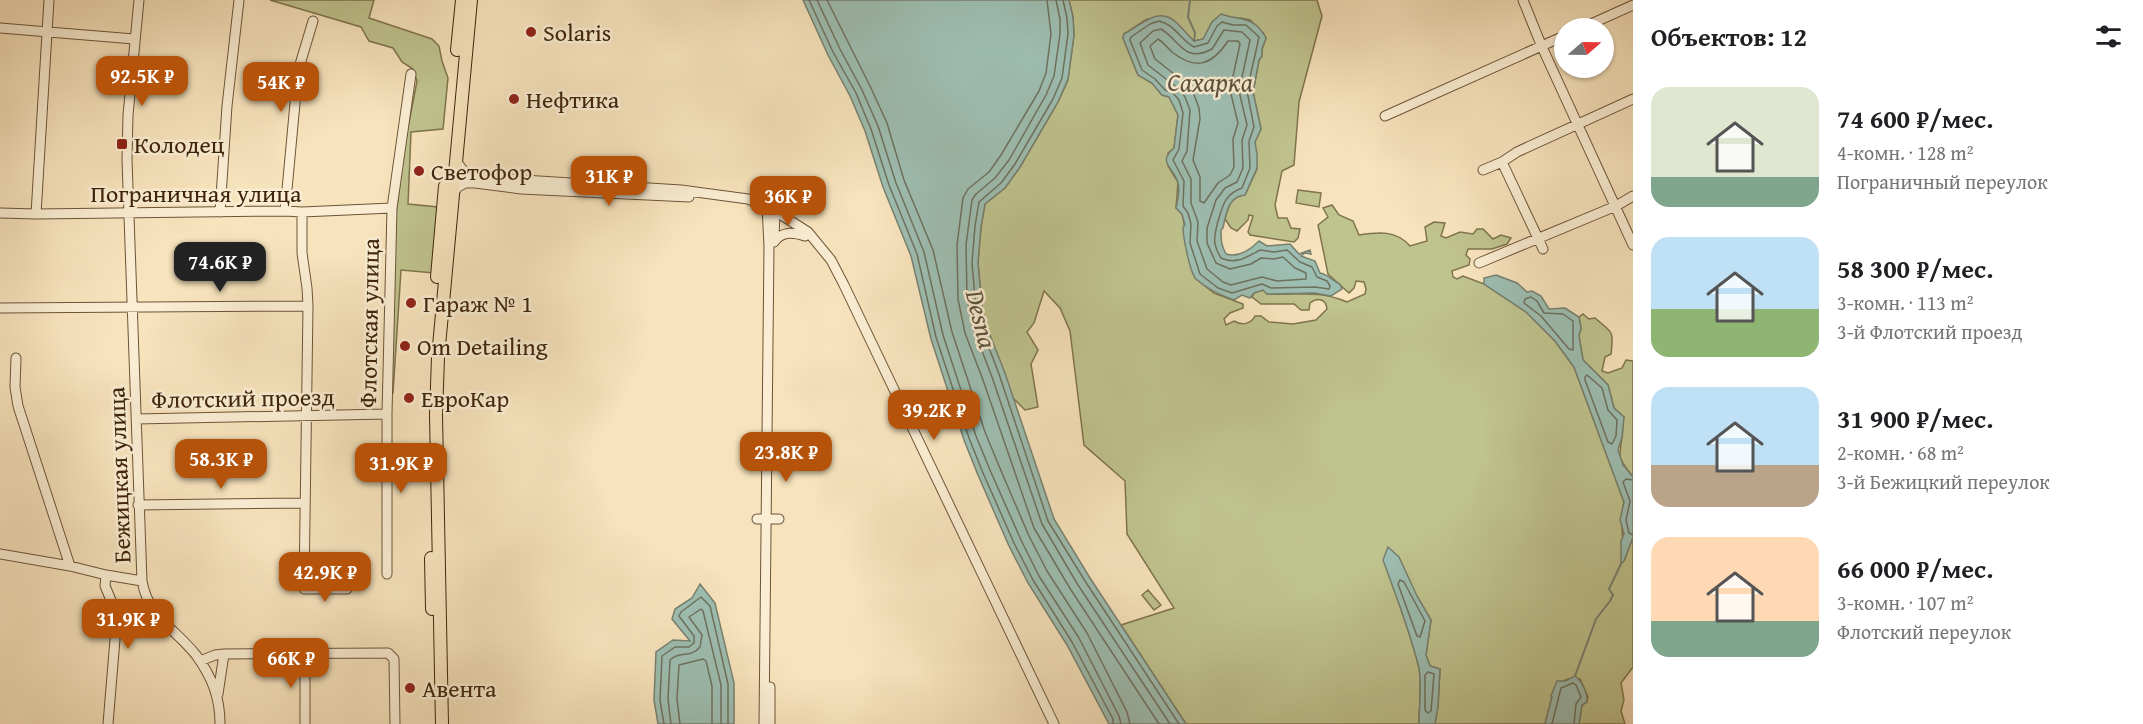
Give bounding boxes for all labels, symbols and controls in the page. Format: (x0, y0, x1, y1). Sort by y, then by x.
place label: Solaris (543, 15, 611, 50)
text: Объектов: 12 (1651, 17, 1807, 56)
north arrow (1554, 18, 1614, 78)
map controls (1554, 18, 1614, 78)
icon: filters (2092, 20, 2125, 53)
marker: Solaris (524, 25, 538, 39)
pin: 92.5K ₽ (87, 56, 197, 107)
text: 92.5K ₽ (110, 61, 174, 90)
pin: 54K ₽ (239, 62, 323, 113)
water label: Сахарка (1167, 62, 1253, 101)
text: 54K ₽ (257, 67, 305, 96)
place label: Нефтика (526, 82, 620, 117)
marker: Нефтика (507, 92, 521, 106)
text: 74 600 ₽/мес. (1837, 99, 1993, 138)
icon: home (1699, 111, 1771, 183)
place label: Колодец (134, 127, 225, 162)
marker: Колодец (115, 137, 129, 151)
text: 4-комн. · 128 m² (1837, 138, 1973, 167)
place label: Светофор (431, 154, 532, 189)
pin: 31K ₽ (567, 156, 651, 207)
text: 31K ₽ (585, 161, 633, 190)
marker: Светофор (412, 164, 426, 178)
text: Пограничный переулок (1837, 167, 2048, 196)
street label: Пограничная улица (91, 176, 302, 211)
pin: 36K ₽ (746, 176, 830, 227)
text: 36K ₽ (764, 181, 812, 210)
street label: Флотская улица (350, 237, 388, 408)
pin: 74.6K ₽ (165, 242, 275, 293)
text: 74.6K ₽ (188, 247, 252, 276)
text: 58 300 ₽/мес. (1837, 249, 1993, 288)
icon: home (1699, 261, 1771, 333)
water label: Desna (956, 284, 1008, 353)
place label: Гараж № 1 (423, 286, 533, 321)
text: 3-комн. · 113 m² (1837, 288, 1973, 317)
marker: Гараж № 1 (404, 296, 418, 310)
text: 3-й Флотский проезд (1837, 317, 2022, 346)
place label: Om Detailing (417, 329, 548, 364)
marker: Om Detailing (398, 339, 412, 353)
street label: Флотский проезд (151, 379, 335, 417)
place label: ЕвроКар (421, 381, 509, 416)
street label: Бежицкая улица (98, 386, 140, 564)
pin: 39.2K ₽ (879, 390, 989, 441)
marker: ЕвроКар (402, 391, 416, 405)
text: 39.2K ₽ (902, 395, 966, 424)
text: 31 900 ₽/мес. (1837, 399, 1993, 438)
icon: home (1699, 411, 1771, 483)
pin: 23.8K ₽ (731, 432, 841, 483)
text: 23.8K ₽ (754, 437, 818, 466)
text: 2-комн. · 68 m² (1837, 438, 1964, 467)
pin: 58.3K ₽ (166, 439, 276, 490)
pin: 31.9K ₽ (346, 443, 456, 494)
text: 58.3K ₽ (189, 444, 253, 473)
text: 31.9K ₽ (369, 448, 433, 477)
text: 3-й Бежицкий переулок (1837, 467, 2050, 496)
text: 66 000 ₽/мес. (1837, 549, 1993, 588)
pin: 42.9K ₽ (270, 552, 380, 603)
text: 42.9K ₽ (293, 557, 357, 586)
icon: home (1699, 561, 1771, 633)
text: 3-комн. · 107 m² (1837, 588, 1973, 617)
pin: 31.9K ₽ (73, 599, 183, 650)
text: 31.9K ₽ (96, 604, 160, 633)
text: Флотский переулок (1837, 617, 2011, 646)
pin: 66K ₽ (249, 638, 333, 689)
text: 66K ₽ (267, 643, 315, 672)
place label: Авента (422, 671, 497, 706)
marker: Авента (403, 681, 417, 695)

